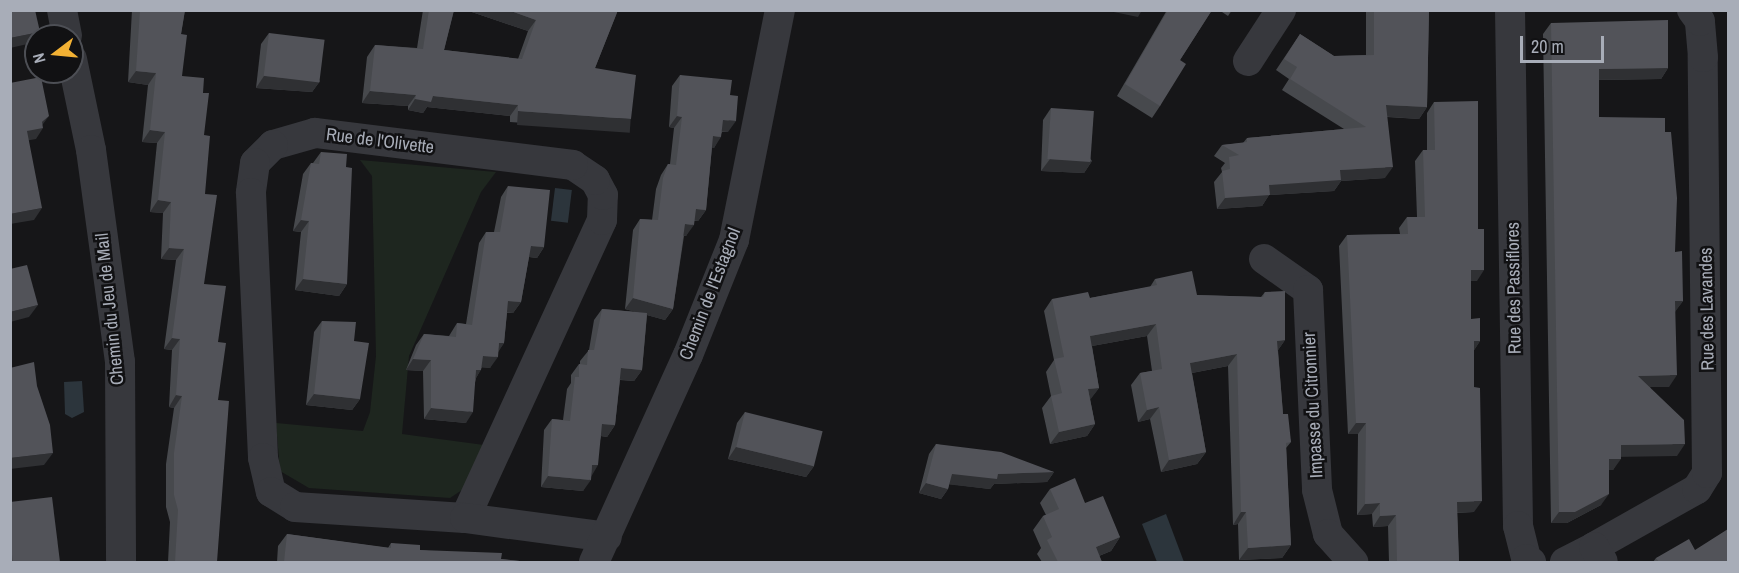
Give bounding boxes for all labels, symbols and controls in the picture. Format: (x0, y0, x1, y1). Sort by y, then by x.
north arrow (24, 24, 84, 84)
scale bar (1523, 24, 1607, 62)
text: 20 m (1531, 34, 1564, 59)
text: N (27, 51, 51, 66)
street label: Rue de l'Olivette (325, 124, 435, 158)
street label: Rue des Passiflores (1502, 222, 1526, 354)
street label: Chemin de l'Estagnol (675, 225, 745, 363)
street label: Chemin du Jeu de Mail (91, 232, 129, 386)
street label: Rue des Lavandes (1695, 247, 1719, 371)
street label: Impasse du Citronnier (1298, 332, 1328, 478)

